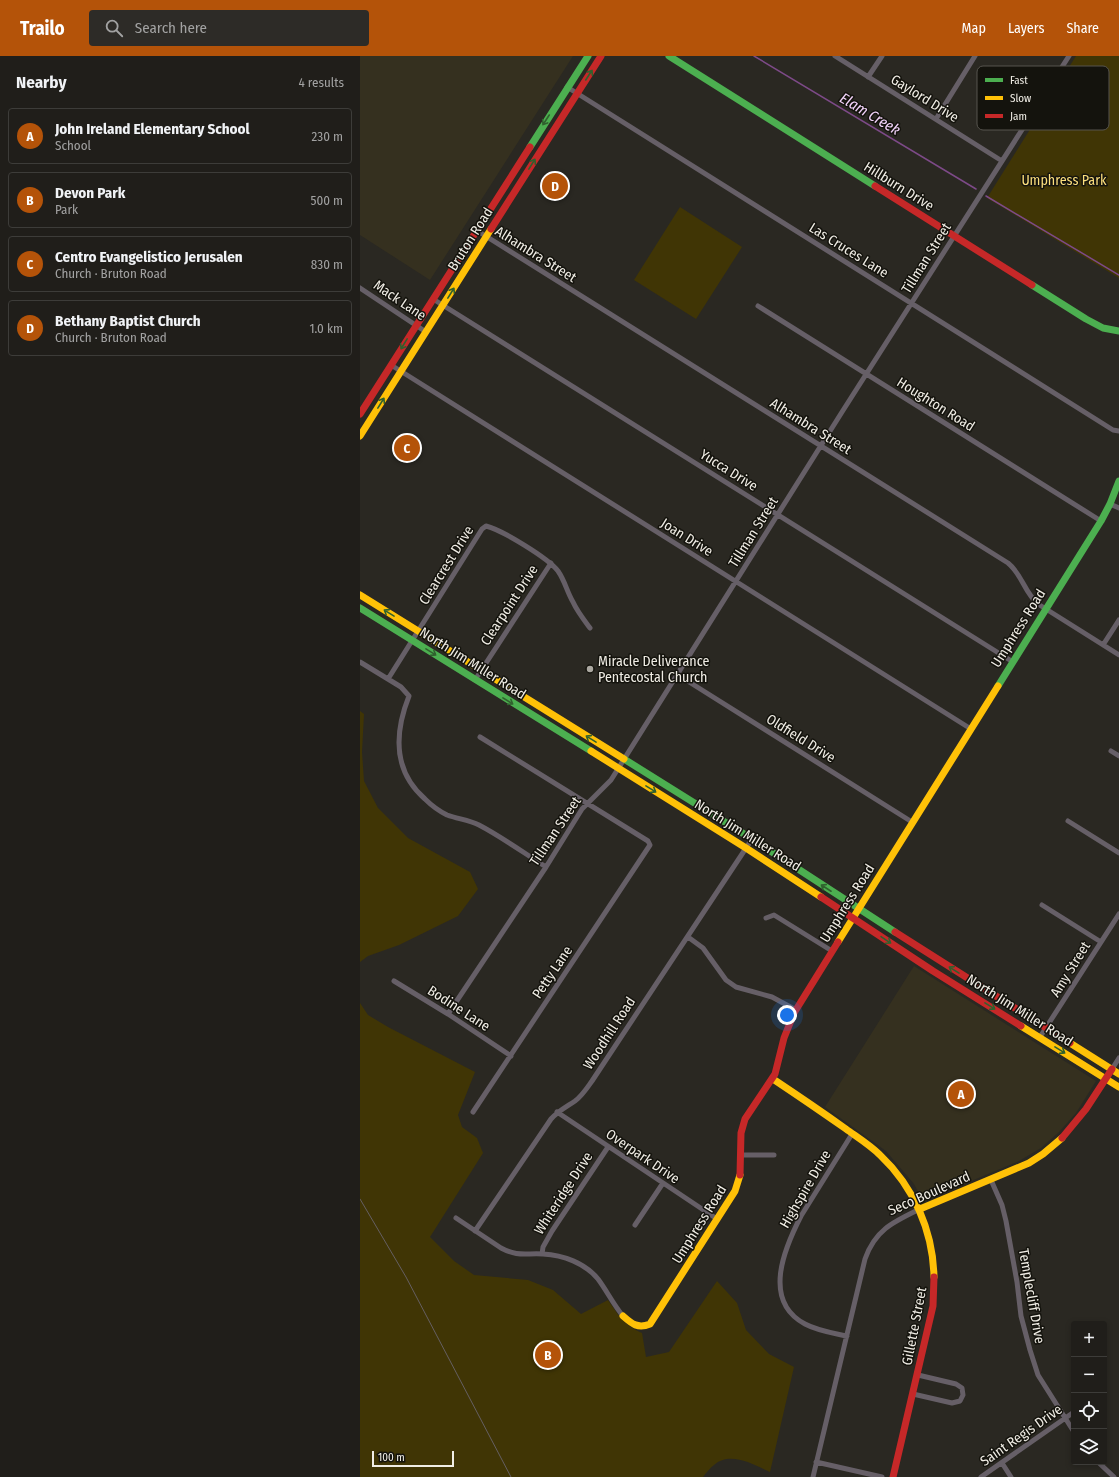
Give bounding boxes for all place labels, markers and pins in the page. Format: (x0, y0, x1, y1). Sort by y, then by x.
pin: D (542, 171, 568, 201)
pin: C (394, 433, 420, 463)
place label: Miracle Deliverance Pentecostal Church (598, 653, 709, 686)
marker: Miracle Deliverance Pentecostal Church (585, 664, 595, 674)
pin: A (948, 1079, 974, 1109)
pin: B (535, 1340, 561, 1370)

